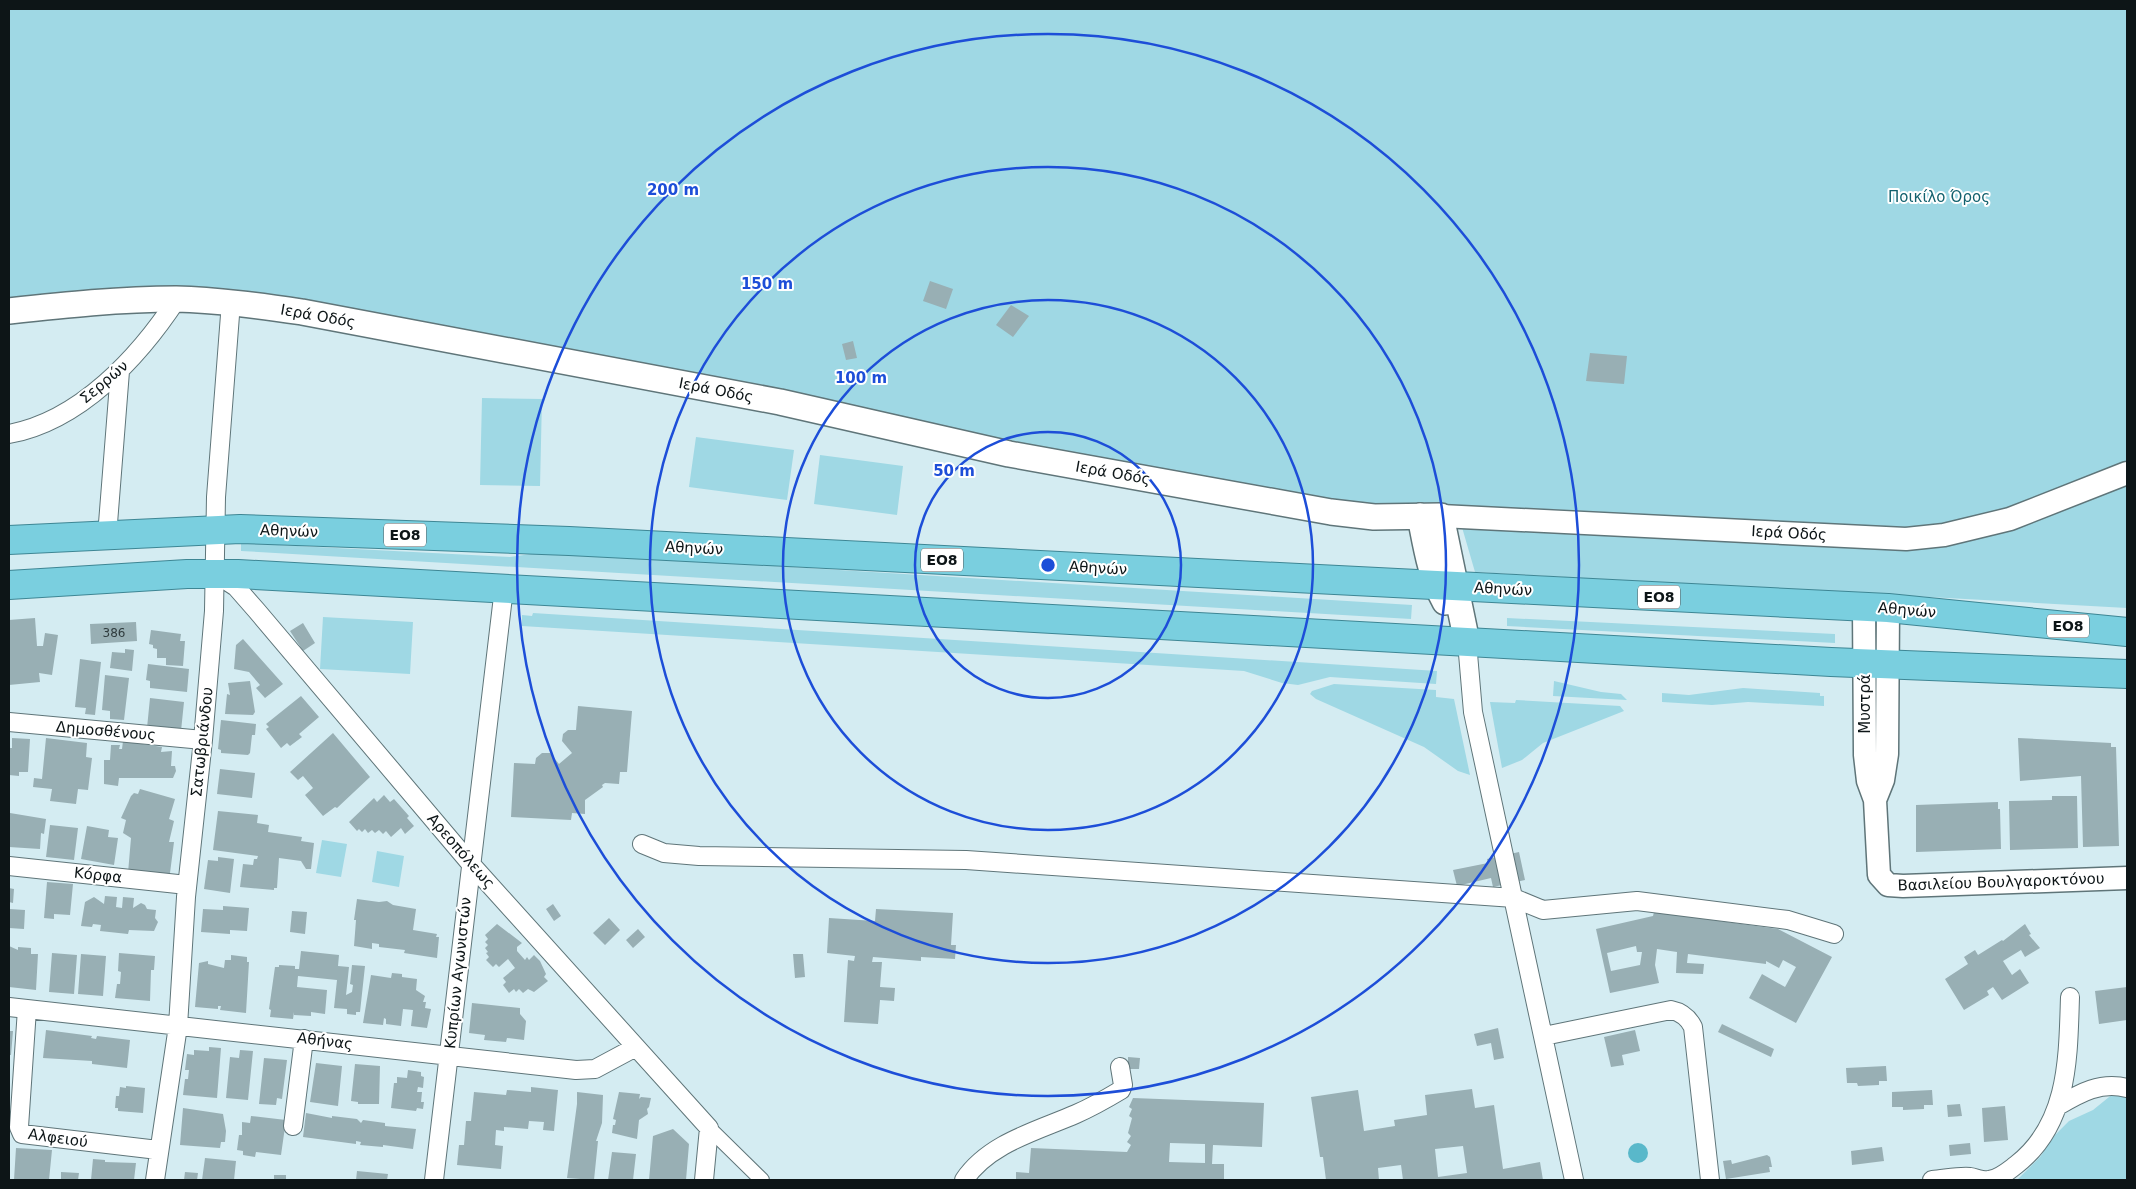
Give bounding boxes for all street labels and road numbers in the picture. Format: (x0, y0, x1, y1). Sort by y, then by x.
street label: Ιερά Οδός (279, 301, 357, 331)
street label: Σερρών (76, 357, 132, 407)
street label: Ιερά Οδός (677, 374, 755, 406)
street label: Ιερά Οδός (1074, 458, 1152, 488)
street label: Αθηνών (260, 521, 318, 541)
street label: Ιερά Οδός (1751, 522, 1827, 544)
road number: ΕΟ8 (384, 524, 426, 546)
street label: Αθηνών (664, 537, 724, 559)
road number: ΕΟ8 (921, 548, 963, 572)
street label: Αθηνών (1068, 557, 1128, 579)
street label: Αθηνών (1473, 578, 1533, 600)
road number: ΕΟ8 (1638, 586, 1680, 608)
street label: Αθηνών (1877, 598, 1937, 622)
road number: ΕΟ8 (2047, 614, 2089, 638)
street label: Μυστρά (1856, 674, 1874, 734)
street label: Σατωβριάνδου (187, 686, 217, 798)
street label: Δημοσθένους (55, 718, 157, 744)
street label: Αρεοπόλεως (423, 810, 499, 892)
street label: Κόρφα (73, 864, 123, 886)
street label: Βασιλείου Βουλγαροκτόνου (1897, 869, 2105, 895)
street label: Κυπρίων Αγωνιστών (441, 896, 475, 1050)
street label: Αθήνας (296, 1029, 354, 1053)
street label: Αλφειού (27, 1125, 89, 1151)

